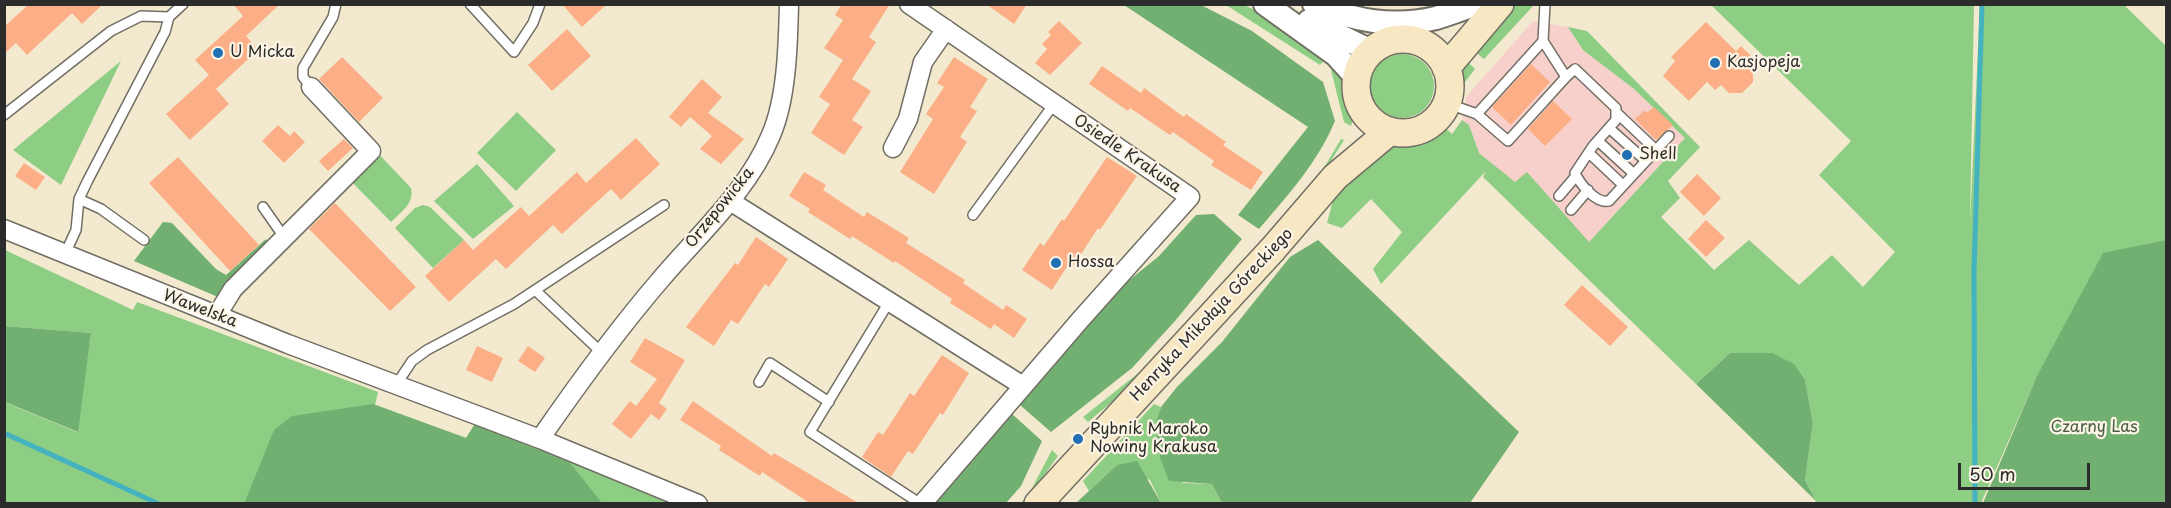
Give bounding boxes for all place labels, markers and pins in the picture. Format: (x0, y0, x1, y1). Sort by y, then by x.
place label: U Micka (230, 43, 295, 63)
marker: U Micka (211, 46, 225, 60)
place label: Kasjopeja (1727, 53, 1800, 73)
marker: Kasjopeja (1708, 56, 1722, 70)
place label: Shell (1639, 145, 1677, 165)
marker: Shell (1620, 148, 1634, 162)
place label: Hossa (1068, 253, 1114, 273)
marker: Hossa (1049, 256, 1063, 270)
place label: Rybnik Maroko Nowiny Krakusa (1090, 420, 1217, 458)
marker: Rybnik Maroko Nowiny Krakusa (1071, 432, 1085, 446)

